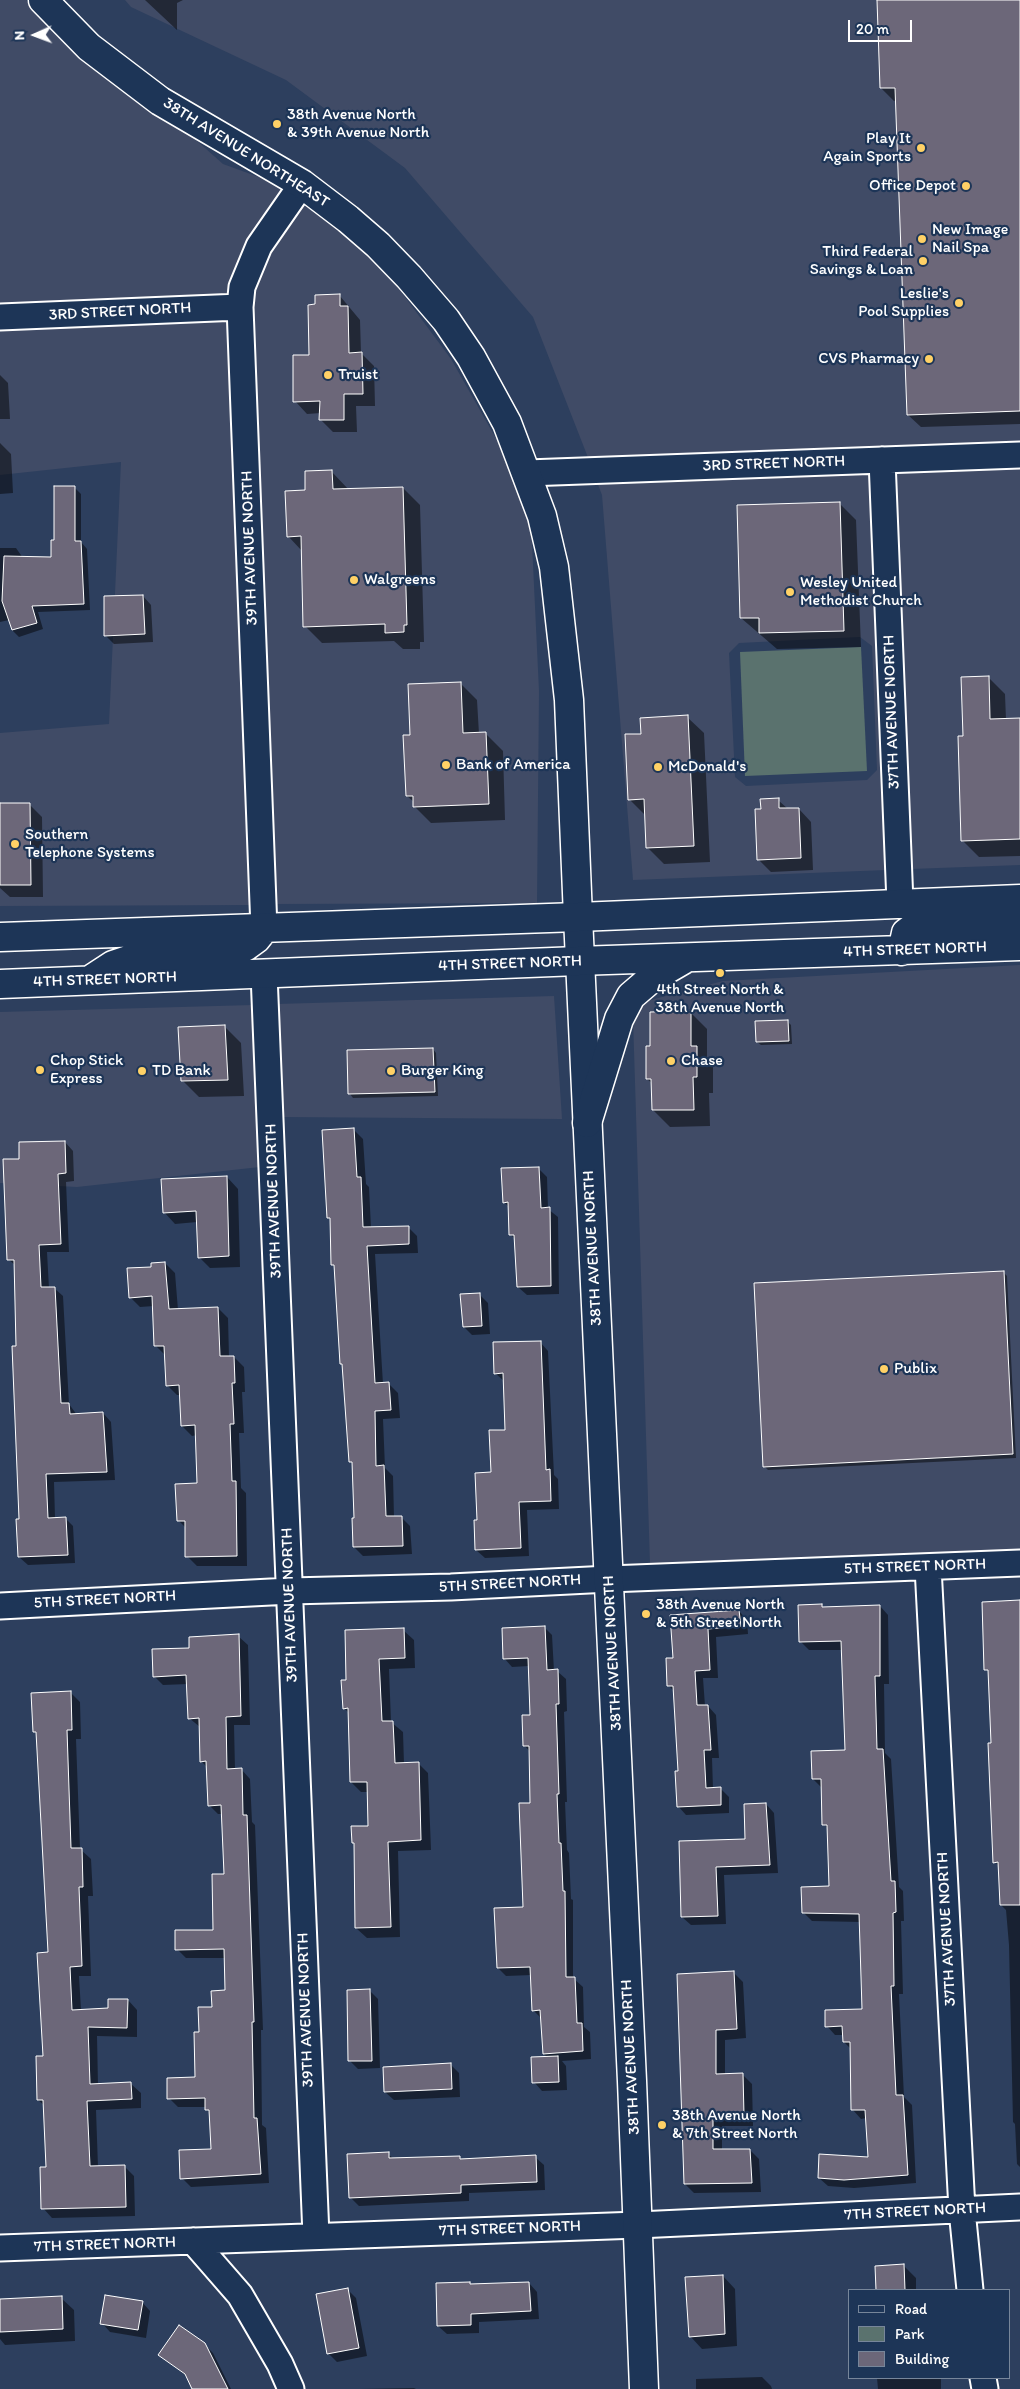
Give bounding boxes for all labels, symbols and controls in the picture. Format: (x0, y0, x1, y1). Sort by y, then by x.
north arrow (10, 10, 60, 60)
scale bar (850, 10, 914, 42)
text: 20 m (856, 20, 889, 38)
text: N (11, 31, 28, 41)
street label: 38TH AVENUE NORTHEAST (159, 94, 333, 212)
place label: 38th Avenue North & 39th Avenue North (287, 105, 429, 143)
marker: 38th Avenue North & 39th Avenue North (271, 118, 283, 130)
place label: Play It Again Sports (823, 129, 911, 167)
marker: Play It Again Sports (915, 142, 927, 154)
place label: Office Depot (869, 176, 956, 196)
marker: Office Depot (960, 180, 972, 192)
place label: New Image Nail Spa (932, 220, 1008, 258)
marker: New Image Nail Spa (916, 233, 928, 245)
place label: Third Federal Savings & Loan (810, 242, 913, 280)
marker: Third Federal Savings & Loan (917, 255, 929, 267)
place label: Leslie's Pool Supplies (858, 284, 949, 322)
marker: Leslie's Pool Supplies (953, 297, 965, 309)
street label: 3RD STREET NORTH (48, 299, 192, 325)
place label: CVS Pharmacy (818, 349, 919, 369)
marker: CVS Pharmacy (923, 353, 935, 365)
place label: Truist (338, 365, 378, 385)
marker: Truist (322, 369, 334, 381)
street label: 3RD STREET NORTH (702, 452, 846, 476)
street label: 39TH AVENUE NORTH (238, 470, 262, 626)
place label: Walgreens (364, 570, 436, 590)
place label: Wesley United Methodist Church (800, 573, 922, 611)
marker: Walgreens (348, 574, 360, 586)
marker: Wesley United Methodist Church (784, 586, 796, 598)
street label: 37TH AVENUE NORTH (880, 634, 904, 790)
place label: Bank of America (456, 755, 571, 775)
place label: McDonald's (668, 757, 746, 777)
marker: Bank of America (440, 759, 452, 771)
marker: McDonald's (652, 761, 664, 773)
place label: Southern Telephone Systems (25, 825, 155, 863)
marker: Southern Telephone Systems (9, 838, 21, 850)
street label: 4TH STREET NORTH (843, 938, 987, 962)
street label: 4TH STREET NORTH (438, 952, 582, 976)
marker: 4th Street North & 38th Avenue North (714, 967, 726, 979)
street label: 4TH STREET NORTH (33, 968, 177, 992)
place label: 4th Street North & 38th Avenue North (656, 980, 784, 1018)
place label: Chop Stick Express (50, 1051, 123, 1089)
place label: Chase (681, 1051, 723, 1071)
marker: Chase (665, 1055, 677, 1067)
place label: TD Bank (152, 1061, 211, 1081)
place label: Burger King (401, 1061, 484, 1081)
marker: Chop Stick Express (34, 1064, 46, 1076)
marker: TD Bank (136, 1065, 148, 1077)
marker: Burger King (385, 1065, 397, 1077)
street label: 39TH AVENUE NORTH (262, 1123, 286, 1279)
street label: 38TH AVENUE NORTH (579, 1170, 607, 1326)
place label: Publix (894, 1359, 937, 1379)
marker: Publix (878, 1363, 890, 1375)
street label: 39TH AVENUE NORTH (278, 1527, 302, 1683)
street label: 5TH STREET NORTH (843, 1555, 987, 1579)
street label: 5TH STREET NORTH (438, 1571, 582, 1597)
street label: 38TH AVENUE NORTH (599, 1575, 627, 1731)
street label: 5TH STREET NORTH (33, 1587, 177, 1613)
place label: 38th Avenue North & 5th Street North (656, 1595, 785, 1633)
marker: 38th Avenue North & 5th Street North (640, 1608, 652, 1620)
street label: 37TH AVENUE NORTH (933, 1851, 961, 2007)
street label: 39TH AVENUE NORTH (294, 1932, 318, 2088)
street label: 38TH AVENUE NORTH (617, 1979, 645, 2135)
place label: 38th Avenue North & 7th Street North (672, 2106, 801, 2144)
marker: 38th Avenue North & 7th Street North (656, 2119, 668, 2131)
street label: 7TH STREET NORTH (844, 2199, 986, 2225)
street label: 7TH STREET NORTH (439, 2217, 581, 2241)
street label: 7TH STREET NORTH (34, 2233, 176, 2257)
legend (848, 2289, 1010, 2379)
text: Road (895, 2300, 927, 2318)
text: Park (895, 2325, 925, 2343)
text: Building (895, 2350, 949, 2368)

